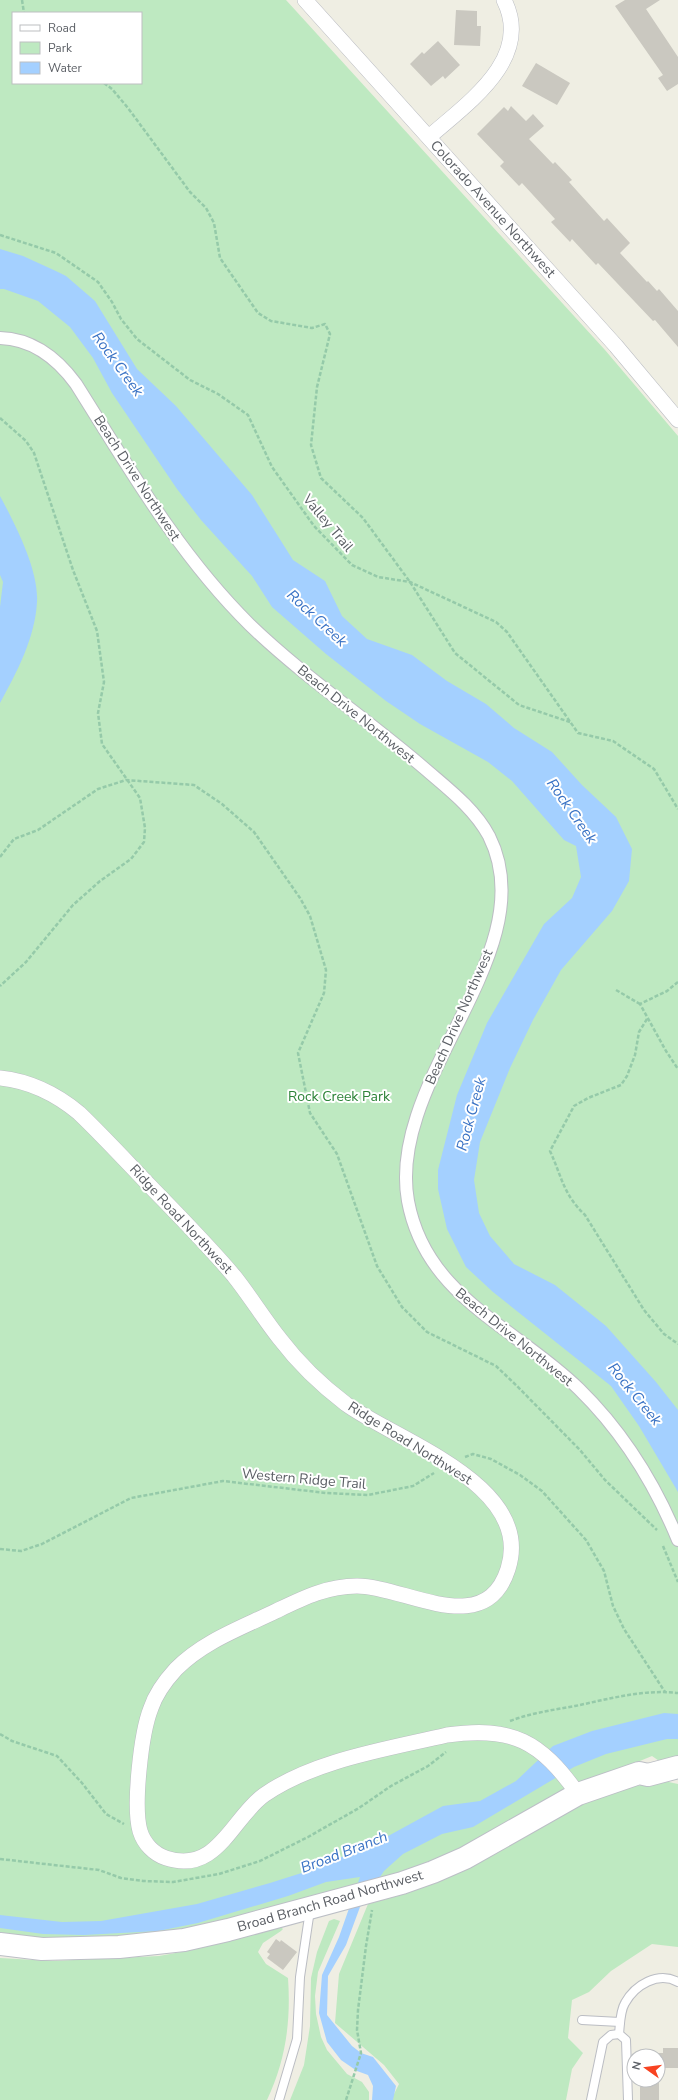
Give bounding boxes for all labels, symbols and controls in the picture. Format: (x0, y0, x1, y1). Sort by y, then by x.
legend (12, 12, 142, 84)
text: Road (48, 20, 76, 36)
text: Park (48, 40, 73, 56)
text: Water (48, 60, 82, 76)
street label: Colorado Avenue Northwest (426, 136, 560, 282)
water label: Rock Creek (88, 328, 149, 401)
street label: Beach Drive Northwest (89, 412, 185, 545)
street label: Valley Trail (298, 489, 358, 556)
water label: Rock Creek (283, 585, 352, 651)
street label: Beach Drive Northwest (293, 661, 419, 767)
water label: Rock Creek (542, 774, 602, 848)
street label: Beach Drive Northwest (421, 946, 497, 1088)
water label: Rock Creek (452, 1075, 491, 1153)
park label: Rock Creek Park (288, 1087, 391, 1106)
street label: Ridge Road Northwest (125, 1160, 237, 1278)
street label: Beach Drive Northwest (451, 1284, 577, 1390)
water label: Rock Creek (604, 1358, 667, 1430)
street label: Ridge Road Northwest (344, 1397, 476, 1489)
street label: Western Ridge Trail (241, 1464, 368, 1494)
water label: Broad Branch (298, 1826, 390, 1878)
street label: Broad Branch Road Northwest (235, 1865, 425, 1937)
north arrow (626, 2048, 666, 2088)
text: N (629, 2060, 645, 2072)

